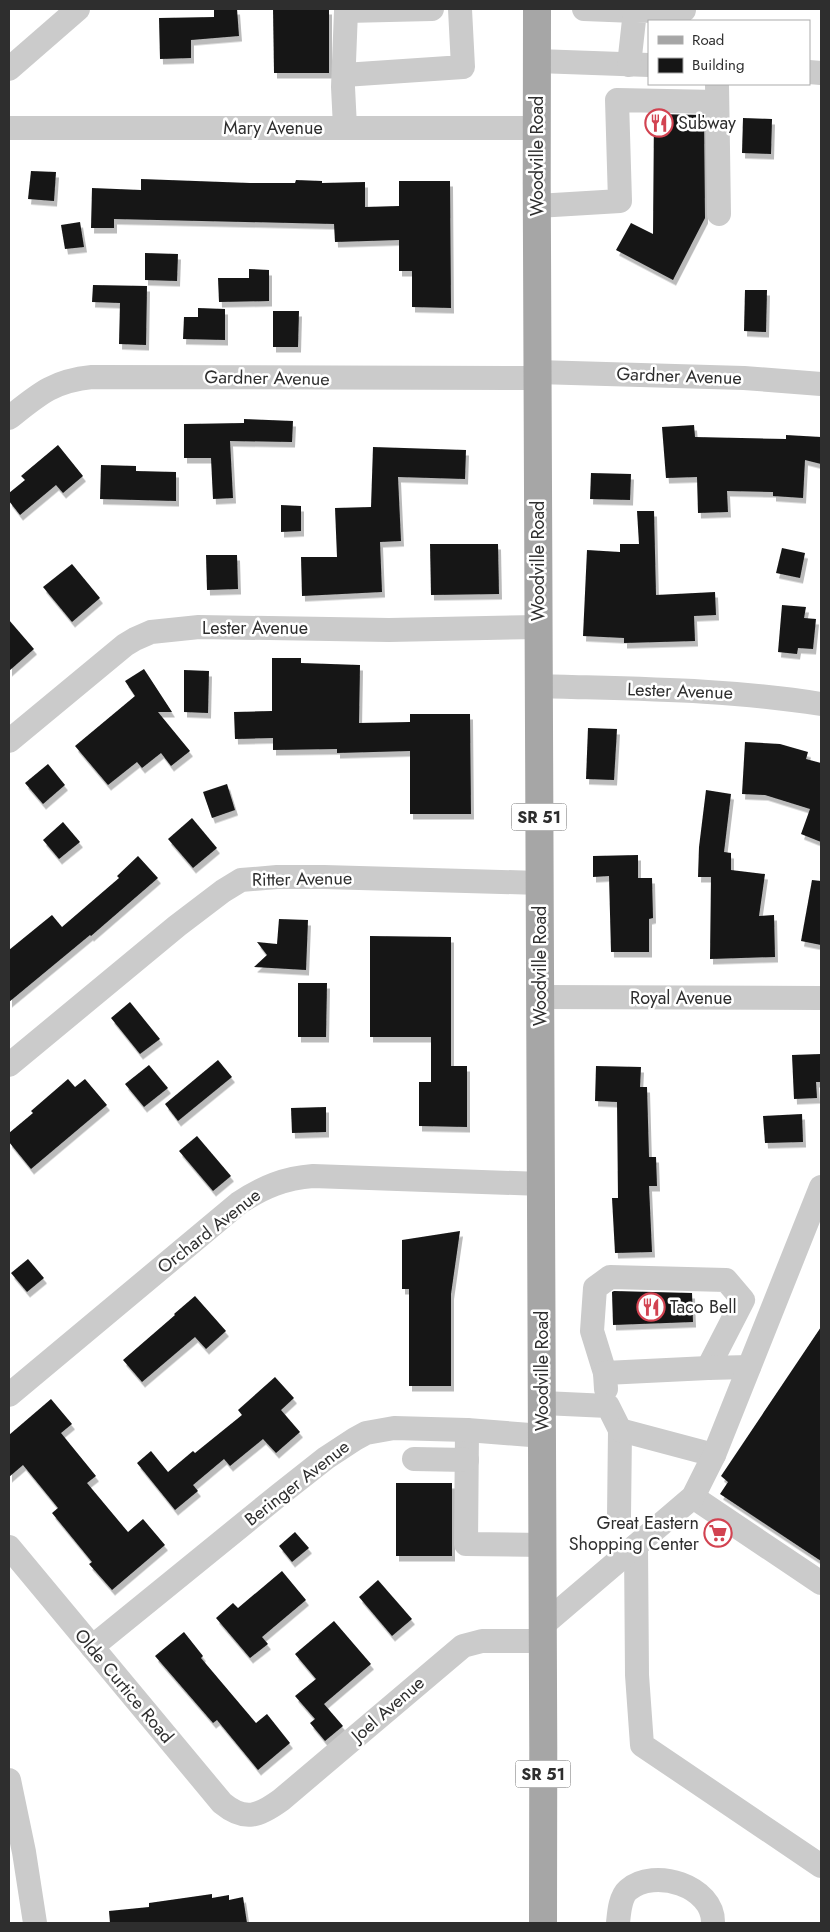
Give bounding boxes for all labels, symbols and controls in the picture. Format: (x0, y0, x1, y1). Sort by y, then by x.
legend (648, 20, 810, 85)
text: Road (692, 29, 724, 51)
text: Building (692, 54, 744, 76)
street label: Woodville Road (524, 96, 550, 216)
restaurant icon: Subway (644, 108, 674, 138)
place label: Subway (678, 110, 736, 136)
street label: Mary Avenue (223, 115, 323, 141)
street label: Gardner Avenue (616, 361, 742, 391)
street label: Gardner Avenue (204, 364, 330, 392)
street label: Woodville Road (525, 501, 551, 621)
street label: Lester Avenue (202, 615, 308, 641)
street label: Lester Avenue (627, 676, 733, 706)
road number: SR 51 (512, 804, 566, 830)
street label: Ritter Avenue (252, 865, 352, 893)
street label: Woodville Road (527, 906, 553, 1026)
street label: Royal Avenue (630, 985, 732, 1011)
street label: Orchard Avenue (152, 1182, 266, 1280)
restaurant icon: Taco Bell (636, 1292, 666, 1322)
place label: Taco Bell (670, 1294, 737, 1320)
street label: Woodville Road (529, 1311, 555, 1431)
street label: Beringer Avenue (239, 1434, 355, 1532)
place label: Great Eastern Shopping Center (569, 1510, 700, 1557)
supermarket icon: Great Eastern Shopping Center (703, 1518, 733, 1548)
street label: Olde Curtice Road (68, 1623, 180, 1749)
street label: Joel Avenue (344, 1670, 430, 1749)
road number: SR 51 (516, 1760, 570, 1788)

